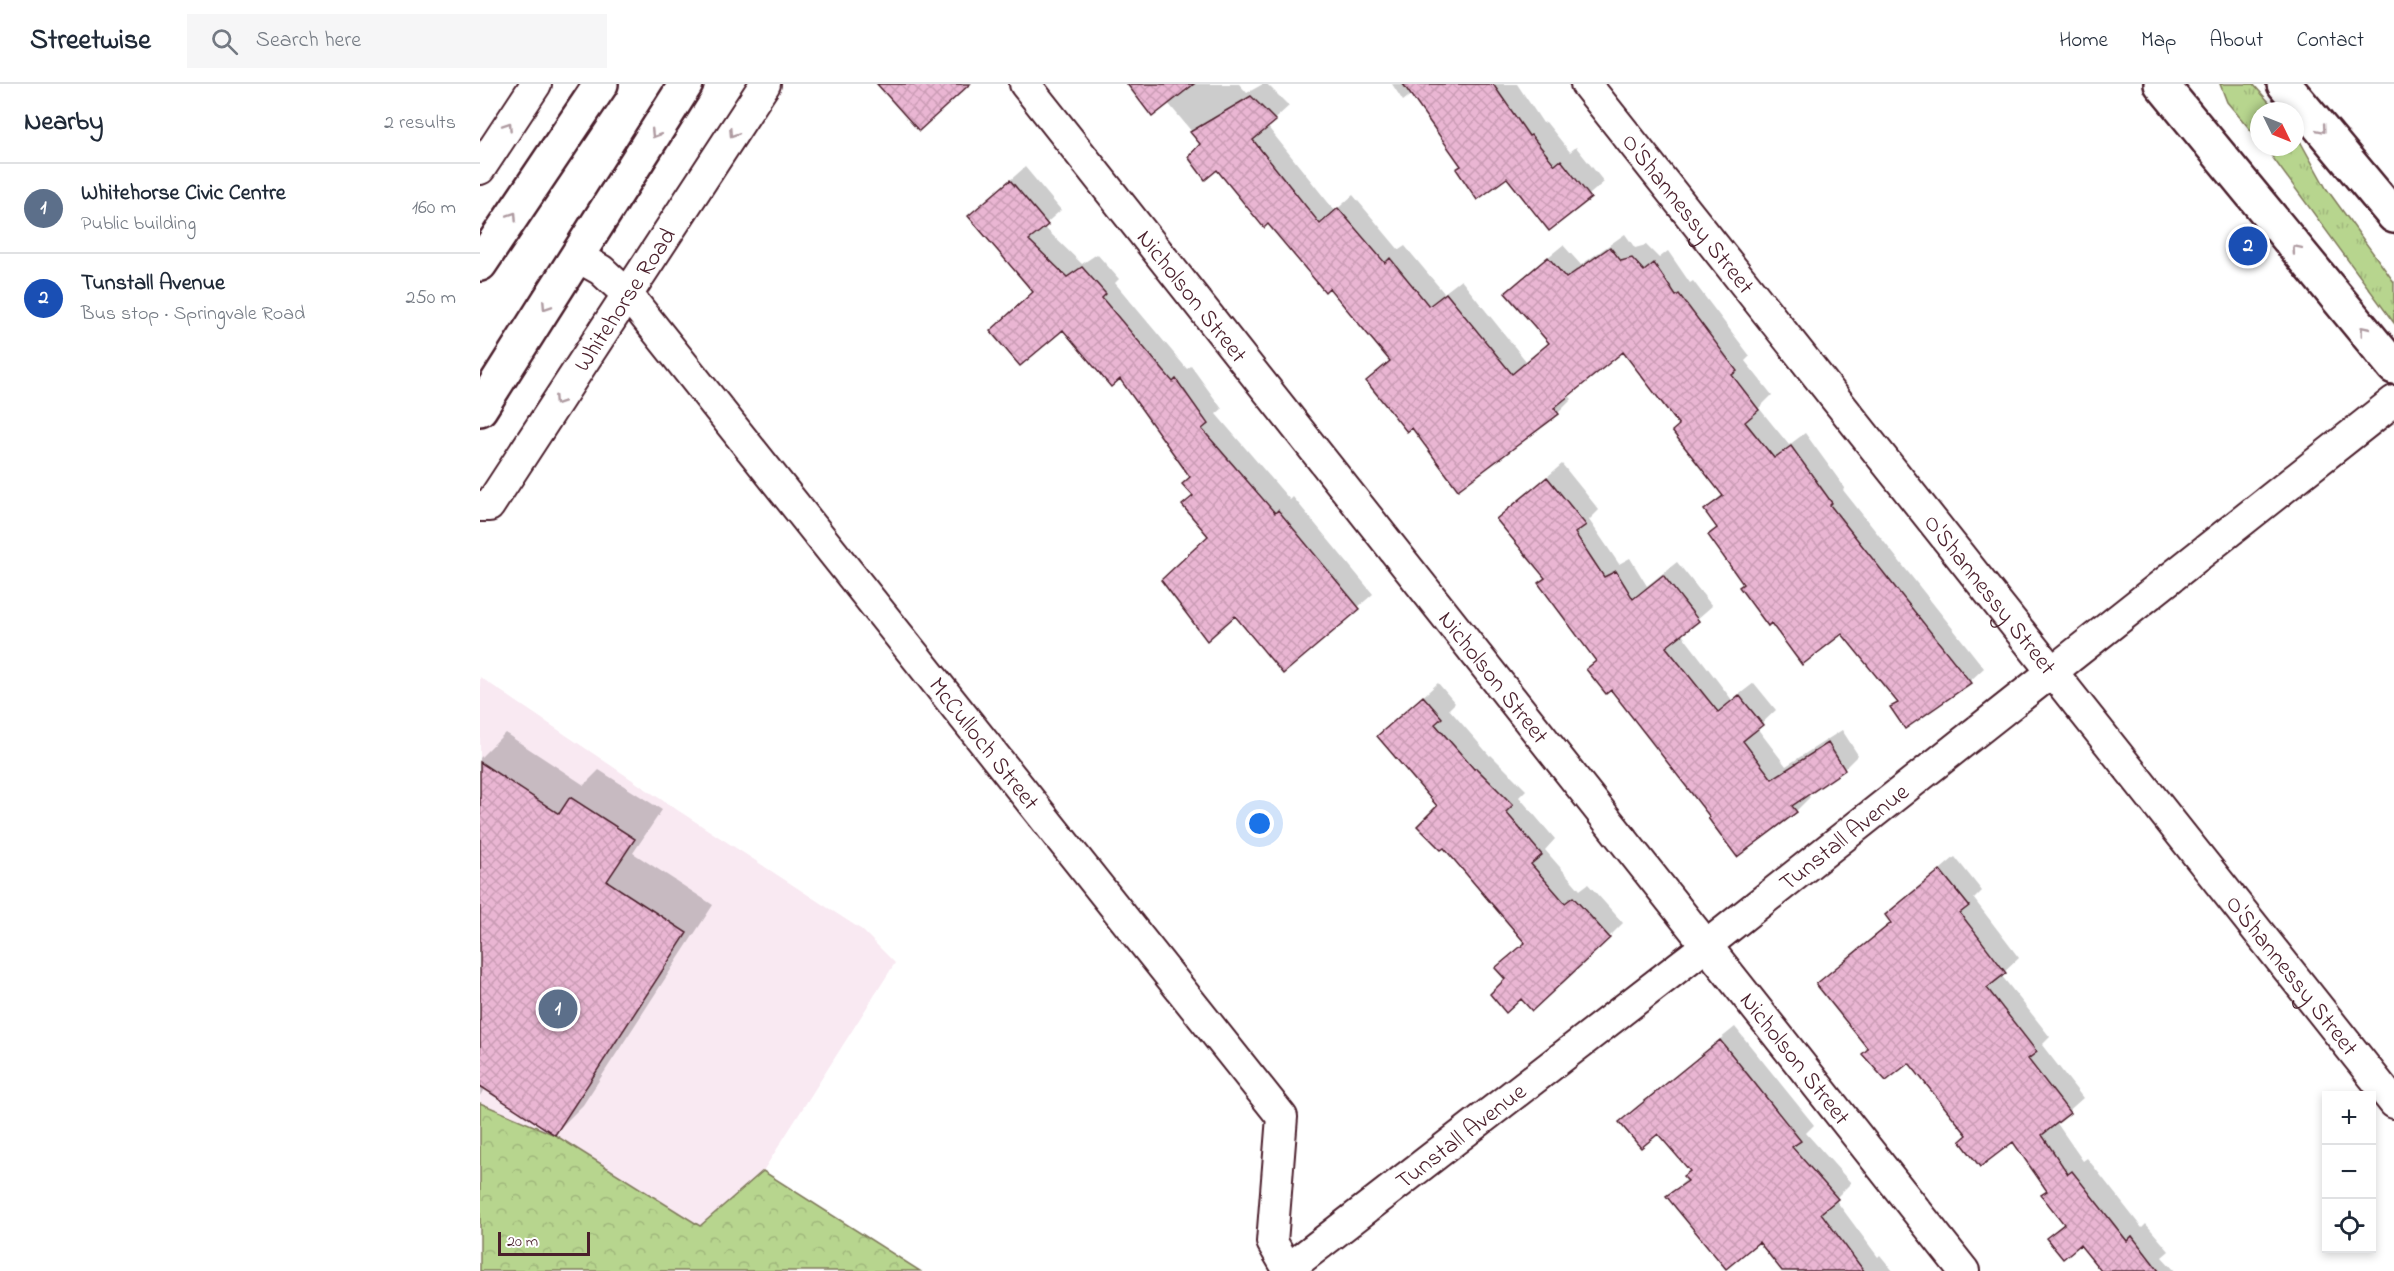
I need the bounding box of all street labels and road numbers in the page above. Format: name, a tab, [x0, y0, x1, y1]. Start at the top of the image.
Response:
street label: O'Shannessy Street	[1612, 127, 1761, 303]
street label: Whitehorse Road	[566, 221, 687, 380]
street label: Nicholson Street	[1127, 223, 1254, 371]
street label: O'Shannessy Street	[1914, 508, 2063, 684]
street label: Nicholson Street	[1428, 604, 1556, 753]
street label: McCulloch Street	[919, 671, 1047, 819]
street label: Tunstall Avenue	[1773, 776, 1918, 901]
street label: O'Shannessy Street	[2216, 888, 2365, 1064]
street label: Nicholson Street	[1730, 985, 1857, 1134]
street label: Tunstall Avenue	[1389, 1076, 1535, 1199]

